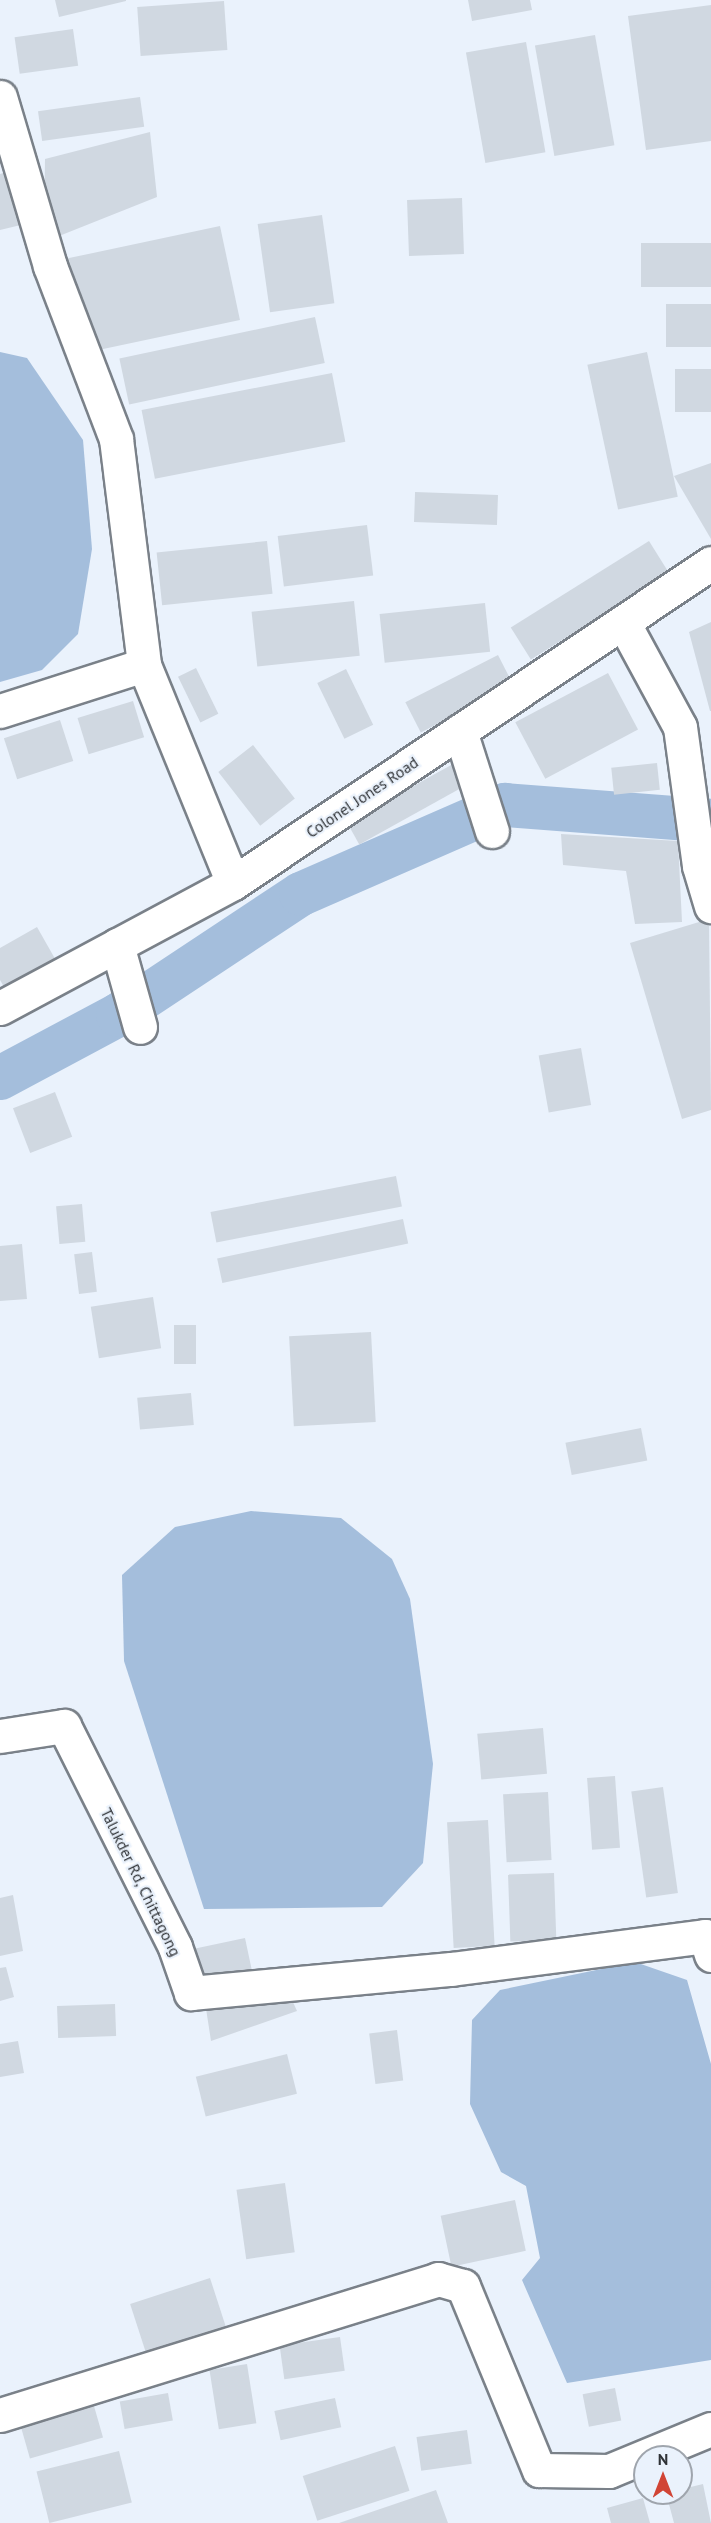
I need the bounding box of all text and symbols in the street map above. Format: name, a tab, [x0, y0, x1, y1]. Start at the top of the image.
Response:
street label: Colonel Jones Road	[302, 752, 422, 842]
street label: Talukder Rd, Chittagong	[96, 1804, 186, 1960]
north arrow	[633, 2445, 693, 2505]
text: N	[658, 2449, 668, 2469]

